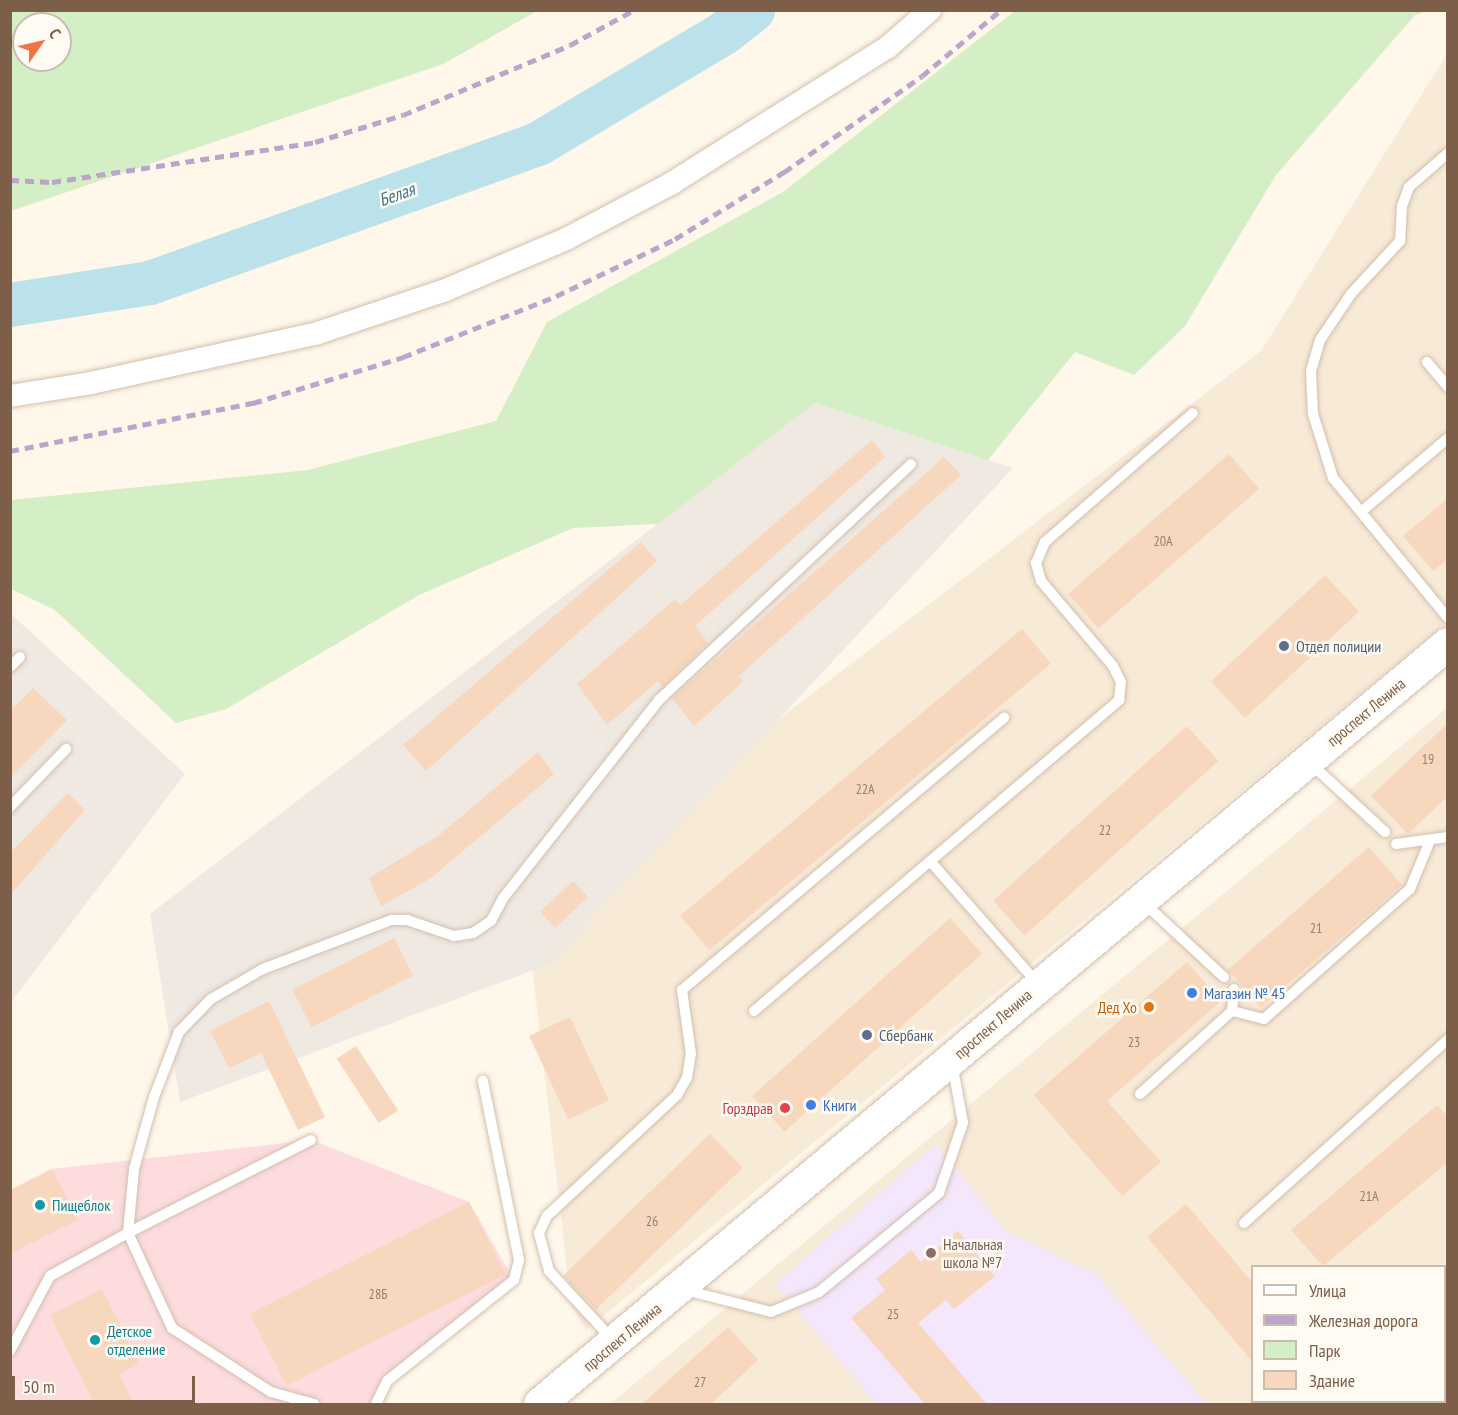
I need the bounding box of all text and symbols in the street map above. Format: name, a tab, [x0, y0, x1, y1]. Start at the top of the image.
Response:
north arrow	[12, 12, 72, 72]
text: С	[45, 24, 66, 42]
water label: Белая	[376, 179, 418, 211]
house number: 20А	[1153, 533, 1173, 549]
place label: Отдел полиции	[1296, 636, 1381, 656]
marker: Отдел полиции	[1277, 639, 1291, 653]
street label: проспект Ленина	[1323, 674, 1409, 750]
house number: 19	[1422, 751, 1434, 767]
house number: 22А	[855, 781, 875, 797]
house number: 22	[1099, 822, 1111, 838]
house number: 21	[1310, 920, 1322, 936]
place label: Магазин № 45	[1204, 983, 1286, 1003]
street label: проспект Ленина	[950, 985, 1036, 1063]
marker: Магазин № 45	[1185, 986, 1199, 1000]
place label: Дед Хо	[1097, 997, 1137, 1017]
marker: Дед Хо	[1142, 1000, 1156, 1014]
place label: Сбербанк	[879, 1025, 933, 1045]
marker: Сбербанк	[860, 1028, 874, 1042]
house number: 23	[1128, 1034, 1140, 1050]
place label: Книги	[823, 1095, 857, 1115]
place label: Горздрав	[722, 1098, 773, 1118]
marker: Книги	[804, 1098, 818, 1112]
marker: Горздрав	[778, 1101, 792, 1115]
house number: 21А	[1359, 1188, 1379, 1204]
place label: Пищеблок	[52, 1195, 110, 1215]
marker: Пищеблок	[33, 1198, 47, 1212]
house number: 26	[646, 1213, 658, 1229]
place label: Начальная школа №7	[943, 1234, 1003, 1272]
marker: Начальная школа №7	[924, 1246, 938, 1260]
legend	[1251, 1265, 1446, 1403]
text: Улица	[1309, 1279, 1346, 1302]
house number: 28Б	[369, 1286, 387, 1302]
street label: проспект Ленина	[579, 1299, 665, 1375]
house number: 25	[887, 1306, 899, 1322]
text: Железная дорога	[1309, 1309, 1418, 1332]
place label: Детское отделение	[107, 1321, 166, 1359]
marker: Детское отделение	[88, 1333, 102, 1347]
text: Парк	[1309, 1339, 1340, 1362]
scale bar	[15, 1364, 198, 1402]
text: Здание	[1309, 1369, 1355, 1392]
house number: 27	[694, 1374, 706, 1390]
text: 50 m	[23, 1375, 55, 1398]

